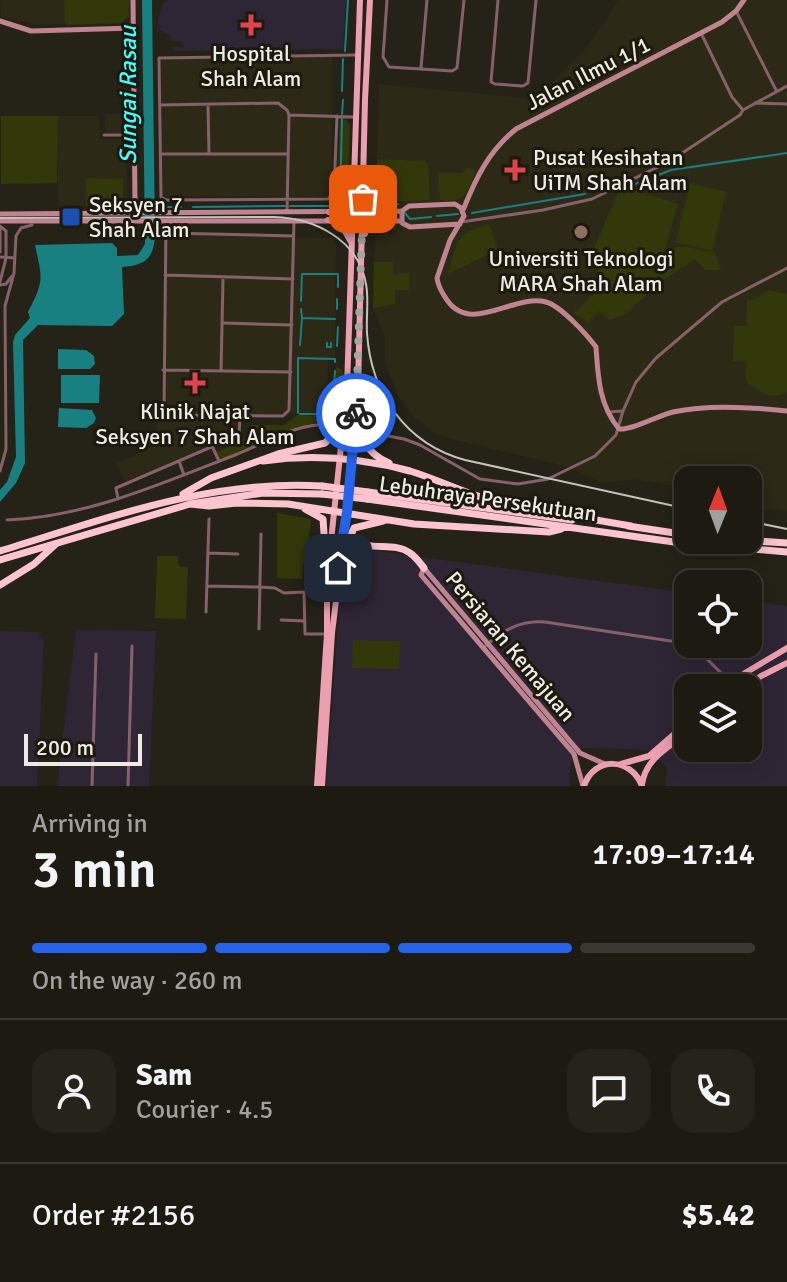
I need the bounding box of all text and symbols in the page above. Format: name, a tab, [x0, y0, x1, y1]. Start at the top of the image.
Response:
marker: Hospital Shah Alam	[240, 14, 262, 36]
water label: Sungai Rasau	[113, 24, 143, 164]
street label: Jalan Ilmu 1/1	[522, 31, 655, 116]
place label: Hospital Shah Alam	[201, 40, 301, 92]
place label: Pusat Kesihatan UiTM Shah Alam	[533, 144, 687, 196]
marker: Pusat Kesihatan UiTM Shah Alam	[504, 159, 526, 181]
pin	[329, 165, 397, 233]
icon: bag	[341, 177, 385, 221]
place label: Seksyen 7 Shah Alam	[89, 191, 190, 243]
marker: Seksyen 7 Shah Alam	[60, 206, 82, 228]
marker: Universiti Teknologi MARA Shah Alam	[572, 223, 590, 241]
place label: Universiti Teknologi MARA Shah Alam	[488, 245, 674, 297]
marker: Klinik Najat Seksyen 7 Shah Alam	[184, 372, 206, 394]
courier	[316, 373, 396, 453]
icon: bike	[334, 391, 378, 435]
place label: Klinik Najat Seksyen 7 Shah Alam	[95, 398, 295, 450]
north arrow	[674, 466, 762, 554]
map controls	[674, 466, 762, 762]
street label: Lebuhraya Persekutuan	[377, 470, 599, 527]
pin	[304, 534, 372, 602]
icon: home	[316, 546, 360, 590]
street label: Persiaran Kemajuan	[440, 566, 581, 727]
button: locate	[674, 570, 762, 658]
button: layers	[674, 674, 762, 762]
scale bar	[24, 730, 142, 766]
text: 200 m	[36, 734, 94, 761]
text: Arriving in	[32, 808, 148, 840]
text: 17:09–17:14	[592, 836, 755, 873]
text: 3 min	[32, 838, 157, 902]
text: On the way · 260 m	[32, 965, 242, 997]
button: person	[32, 1049, 116, 1133]
button: chat	[567, 1049, 651, 1133]
button: phone	[671, 1049, 755, 1133]
text: Sam	[136, 1057, 192, 1094]
text: Courier · 4.5	[136, 1094, 273, 1126]
text: Order #2156	[32, 1197, 195, 1234]
text: $5.42	[682, 1197, 755, 1234]

